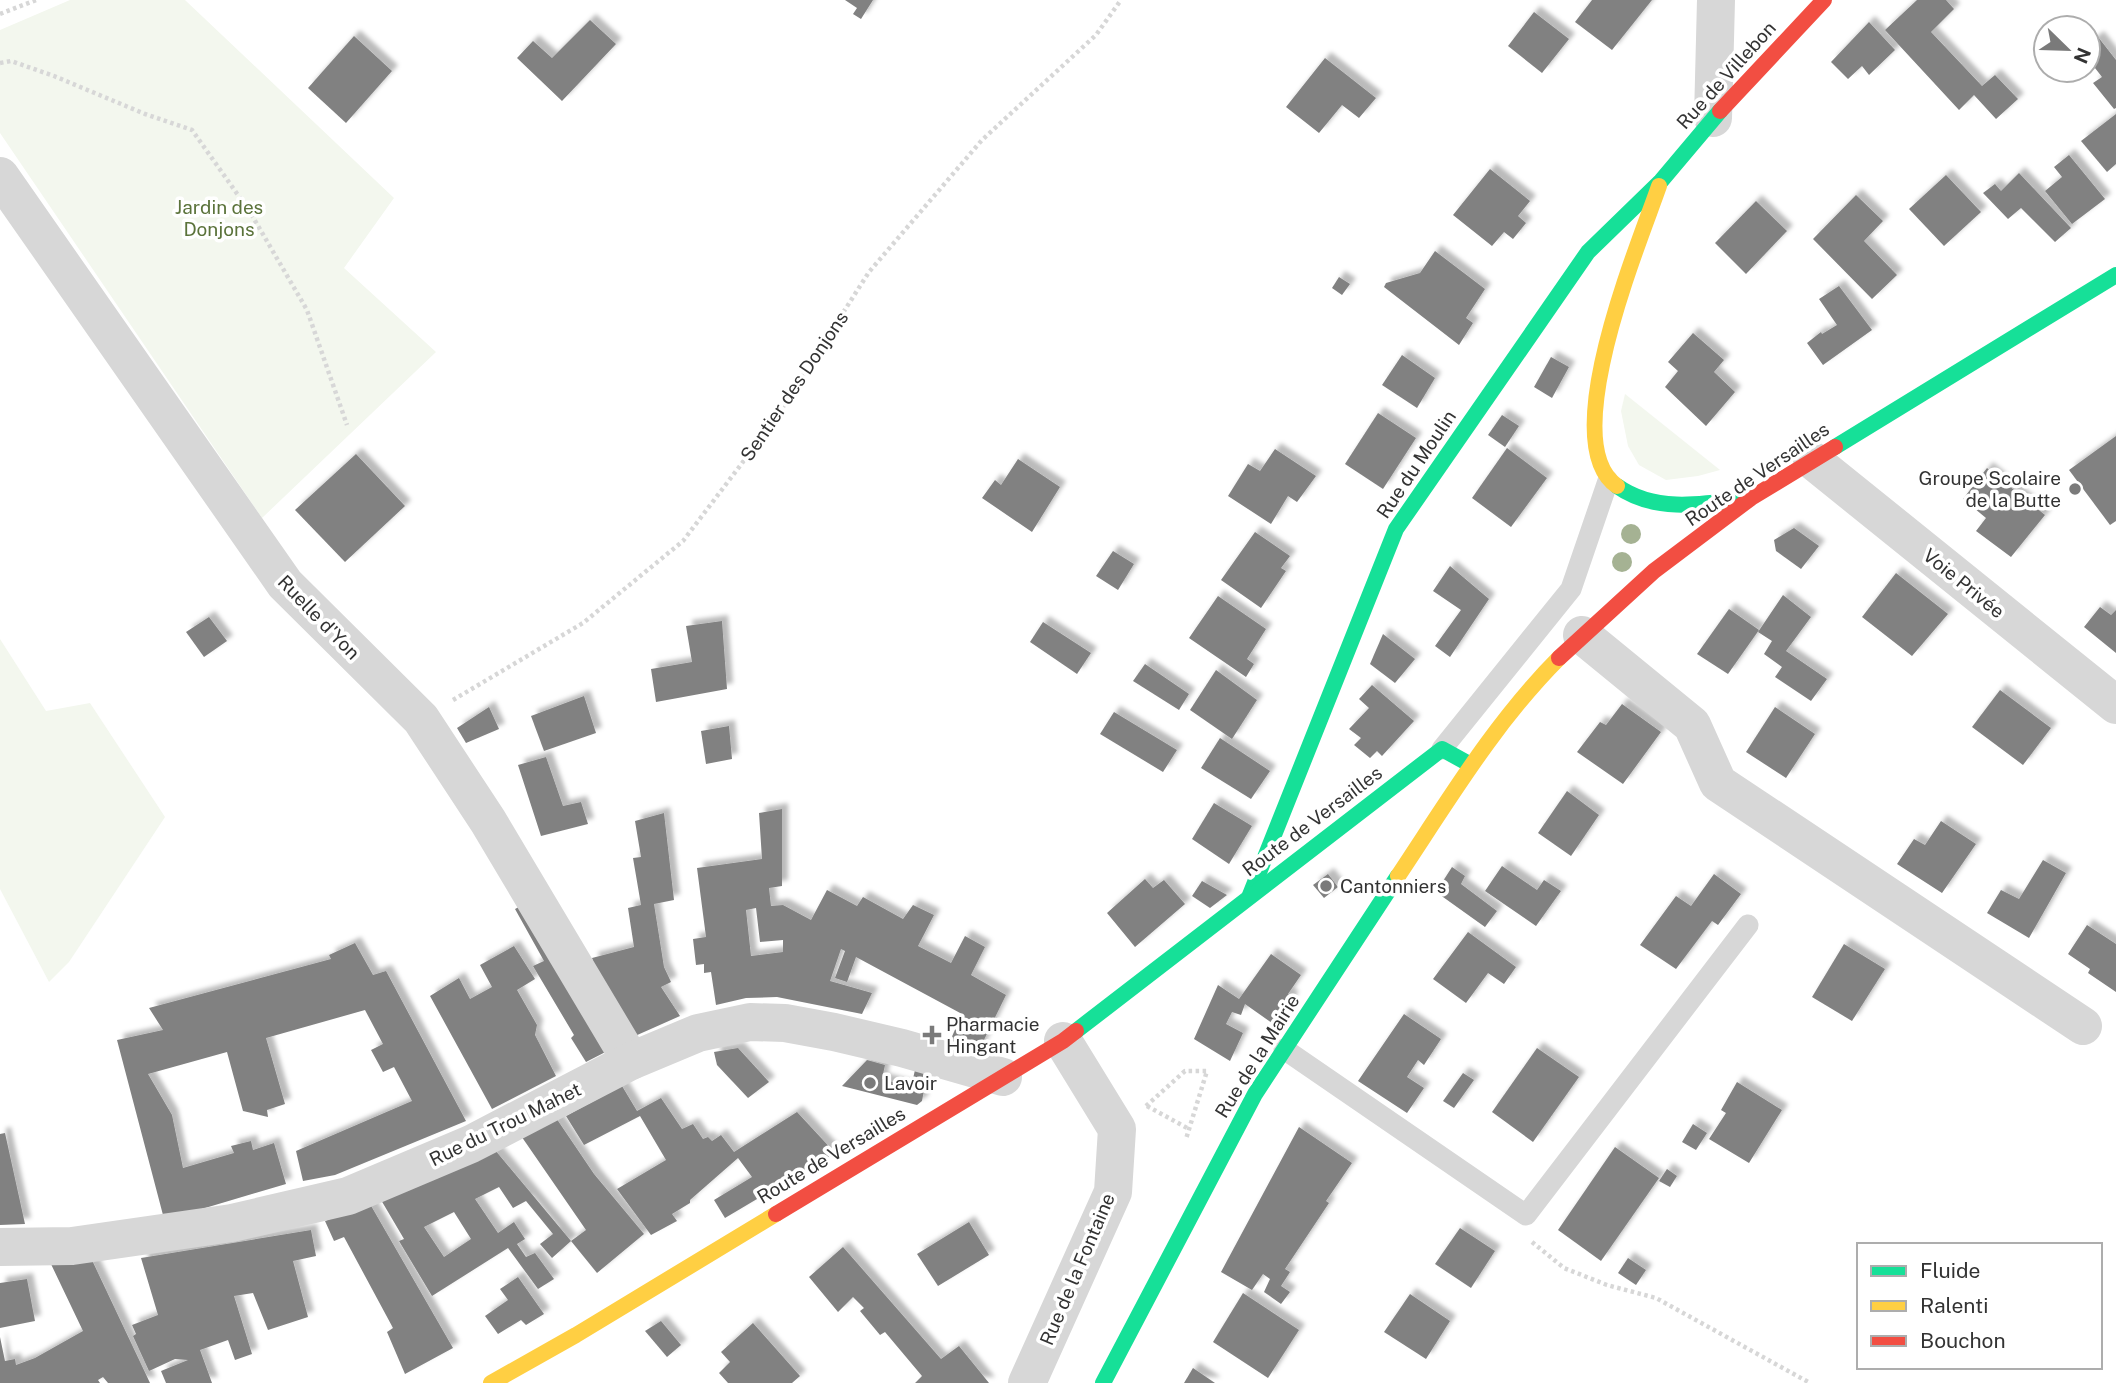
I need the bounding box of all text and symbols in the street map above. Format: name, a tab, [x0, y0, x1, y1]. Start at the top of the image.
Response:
north arrow	[2032, 14, 2102, 84]
street label: Rue de Villebon	[1672, 17, 1780, 133]
text: N	[2070, 45, 2096, 67]
park label: Jardin des Donjons	[175, 196, 263, 240]
street label: Sentier des Donjons	[736, 307, 852, 465]
street label: Rue du Moulin	[1372, 406, 1460, 522]
street label: Route de Versailles	[1681, 418, 1833, 530]
place label: Groupe Scolaire de la Butte	[1919, 467, 2061, 511]
marker: Groupe Scolaire de la Butte	[2067, 481, 2083, 497]
street label: Voie Privée	[1919, 544, 2009, 622]
street label: Ruelle d'Yon	[274, 570, 364, 664]
street label: Route de Versailles	[1238, 761, 1386, 881]
place label: Cantonniers	[1340, 875, 1446, 897]
marker: Cantonniers	[1318, 878, 1334, 894]
street label: Rue de la Mairie	[1210, 990, 1304, 1122]
place label: Pharmacie Hingant	[946, 1013, 1040, 1057]
marker: Pharmacie Hingant	[924, 1027, 940, 1043]
place label: Lavoir	[884, 1072, 937, 1094]
marker: Lavoir	[862, 1075, 878, 1091]
street label: Rue du Trou Mahet	[426, 1078, 584, 1170]
street label: Route de Versailles	[753, 1102, 909, 1208]
street label: Rue de la Fontaine	[1035, 1190, 1119, 1348]
legend	[1857, 1243, 2102, 1369]
text: Fluide	[1920, 1258, 1980, 1283]
text: Ralenti	[1920, 1293, 1988, 1318]
text: Bouchon	[1920, 1328, 2006, 1353]

